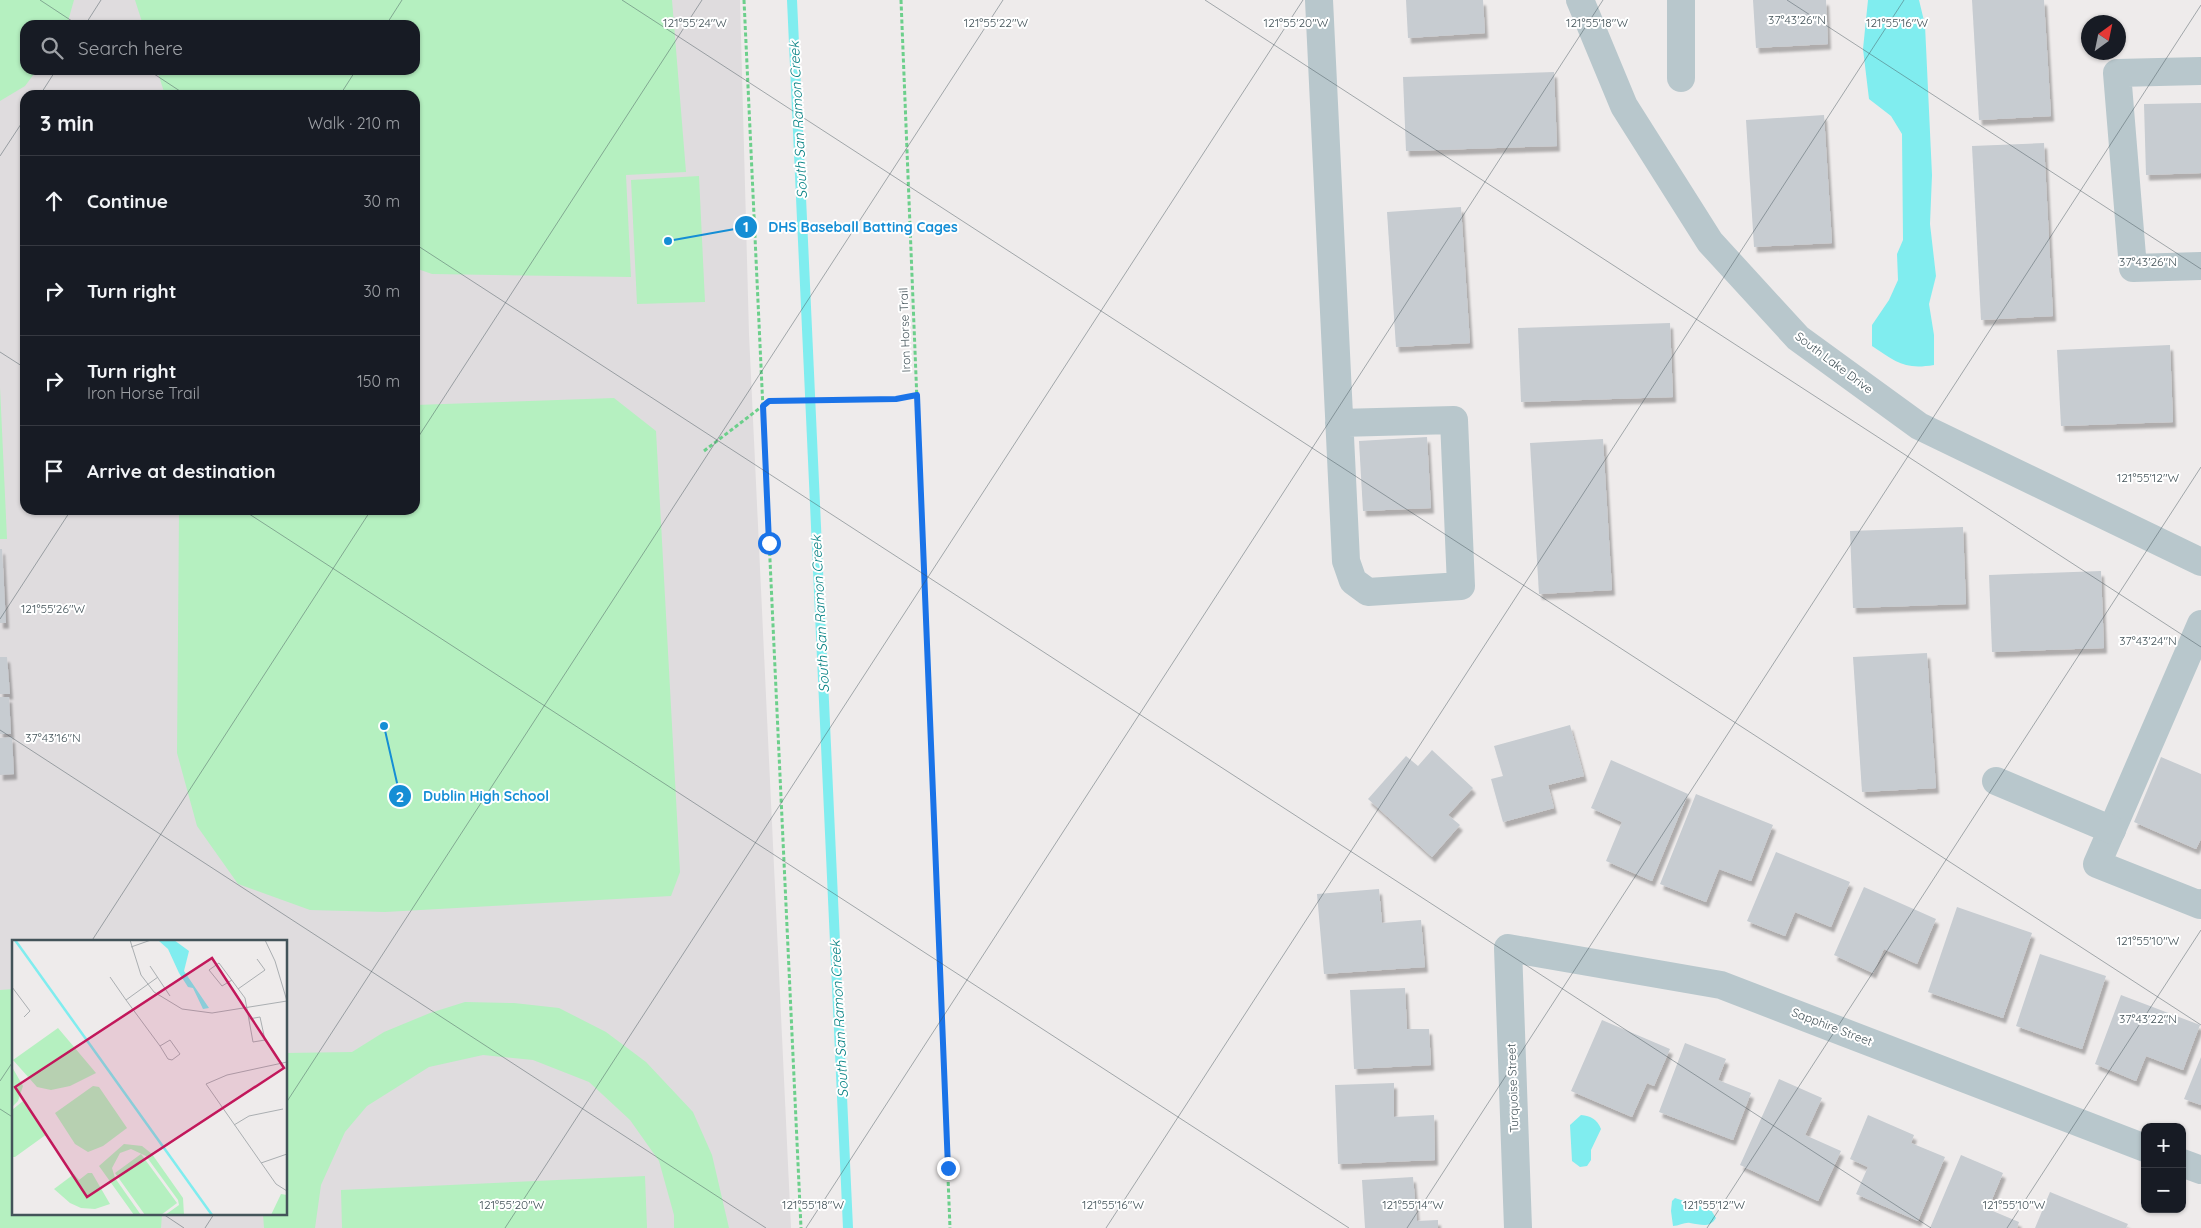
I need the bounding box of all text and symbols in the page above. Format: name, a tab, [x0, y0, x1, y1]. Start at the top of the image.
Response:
text: 37°43'26"N	[1768, 12, 1826, 27]
text: 121°55'24"W	[663, 15, 727, 30]
text: 121°55'22"W	[964, 15, 1029, 30]
text: 121°55'20"W	[1264, 15, 1329, 30]
text: 121°55'18"W	[1566, 15, 1628, 30]
text: 121°55'16"W	[1866, 15, 1928, 30]
north arrow	[2081, 15, 2126, 60]
search box	[20, 20, 420, 75]
icon: search	[38, 34, 66, 62]
text: Search here	[78, 36, 183, 60]
water label: South San Ramon Creek	[785, 39, 811, 199]
text: 3 min	[40, 110, 94, 136]
text: Walk · 210 m	[308, 113, 400, 133]
icon: ahead	[40, 187, 68, 215]
text: Continue	[87, 189, 168, 213]
text: 30 m	[363, 191, 400, 211]
callout: DHS Baseball Batting Cages	[733, 213, 968, 242]
text: 1	[743, 217, 749, 236]
text: DHS Baseball Batting Cages	[768, 218, 958, 236]
text: 37°43'26"N	[2119, 254, 2177, 269]
icon: right	[40, 277, 68, 305]
text: Turn right	[87, 279, 176, 303]
text: 30 m	[363, 281, 400, 301]
street label: Iron Horse Trail	[896, 287, 913, 373]
street label: South Lake Drive	[1792, 328, 1876, 397]
text: Turn right	[87, 359, 176, 383]
icon: right	[40, 367, 68, 395]
text: 150 m	[357, 371, 400, 391]
text: Iron Horse Trail	[87, 383, 200, 403]
icon: arrive	[40, 457, 68, 485]
text: Arrive at destination	[87, 459, 276, 483]
text: 121°55'12"W	[2117, 470, 2179, 485]
route start	[758, 532, 781, 555]
water label: South San Ramon Creek	[807, 533, 833, 693]
text: 121°55'26"W	[21, 601, 86, 616]
text: 37°43'24"N	[2119, 633, 2177, 648]
text: 37°43'16"N	[25, 730, 81, 745]
callout: Dublin High School	[388, 782, 559, 811]
text: 2	[396, 787, 404, 806]
text: Dublin High School	[423, 787, 549, 805]
text: 121°55'10"W	[2117, 933, 2180, 948]
water label: South San Ramon Creek	[826, 938, 852, 1098]
inset map	[12, 940, 288, 1216]
street label: Sapphire Street	[1790, 1004, 1875, 1049]
text: 37°43'22"N	[2119, 1011, 2177, 1026]
street label: Turquoise Street	[1503, 1043, 1522, 1133]
map controls	[2141, 1123, 2186, 1213]
button: +	[2141, 1123, 2186, 1168]
route end	[937, 1157, 960, 1180]
button: −	[2141, 1168, 2186, 1213]
text: 121°55'20"W	[480, 1197, 545, 1212]
text: 121°55'18"W	[782, 1197, 844, 1212]
text: 121°55'16"W	[1082, 1197, 1144, 1212]
text: 121°55'14"W	[1382, 1197, 1444, 1212]
text: 121°55'12"W	[1683, 1197, 1745, 1212]
text: 121°55'10"W	[1983, 1197, 2046, 1212]

